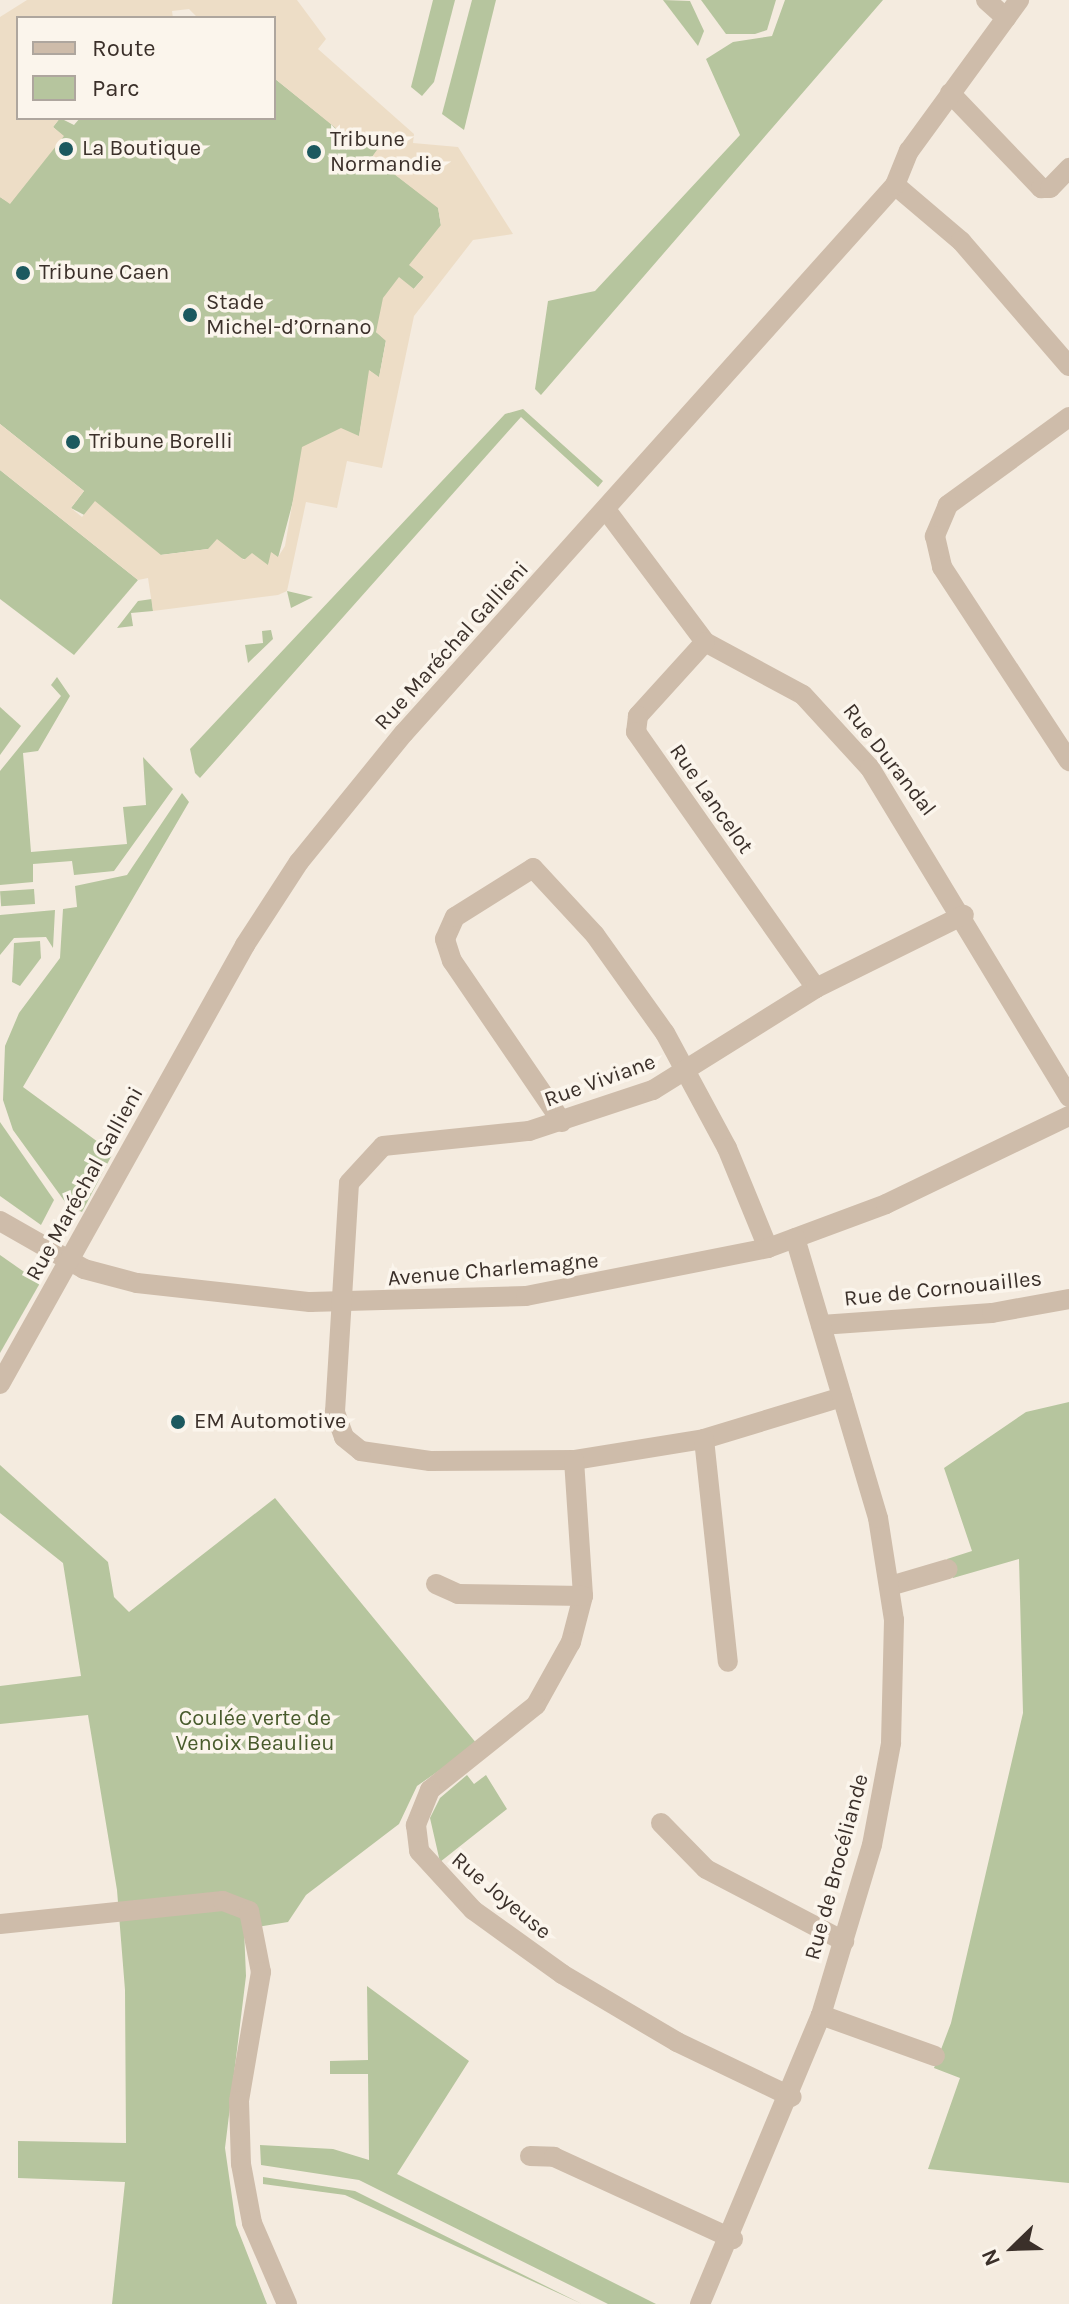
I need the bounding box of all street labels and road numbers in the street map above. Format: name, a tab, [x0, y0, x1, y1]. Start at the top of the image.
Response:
street label: Rue Maréchal Gallieni	[369, 556, 535, 736]
street label: Rue Durandal	[837, 698, 941, 822]
street label: Rue Lancelot	[663, 739, 759, 859]
street label: Rue Viviane	[541, 1049, 659, 1113]
street label: Rue Maréchal Gallieni	[21, 1082, 149, 1286]
street label: Avenue Charlemagne	[386, 1248, 600, 1292]
street label: Rue de Cornouailles	[843, 1265, 1043, 1313]
street label: Rue de Brocéliande	[799, 1771, 875, 1963]
street label: Rue Joyeuse	[446, 1847, 556, 1945]

